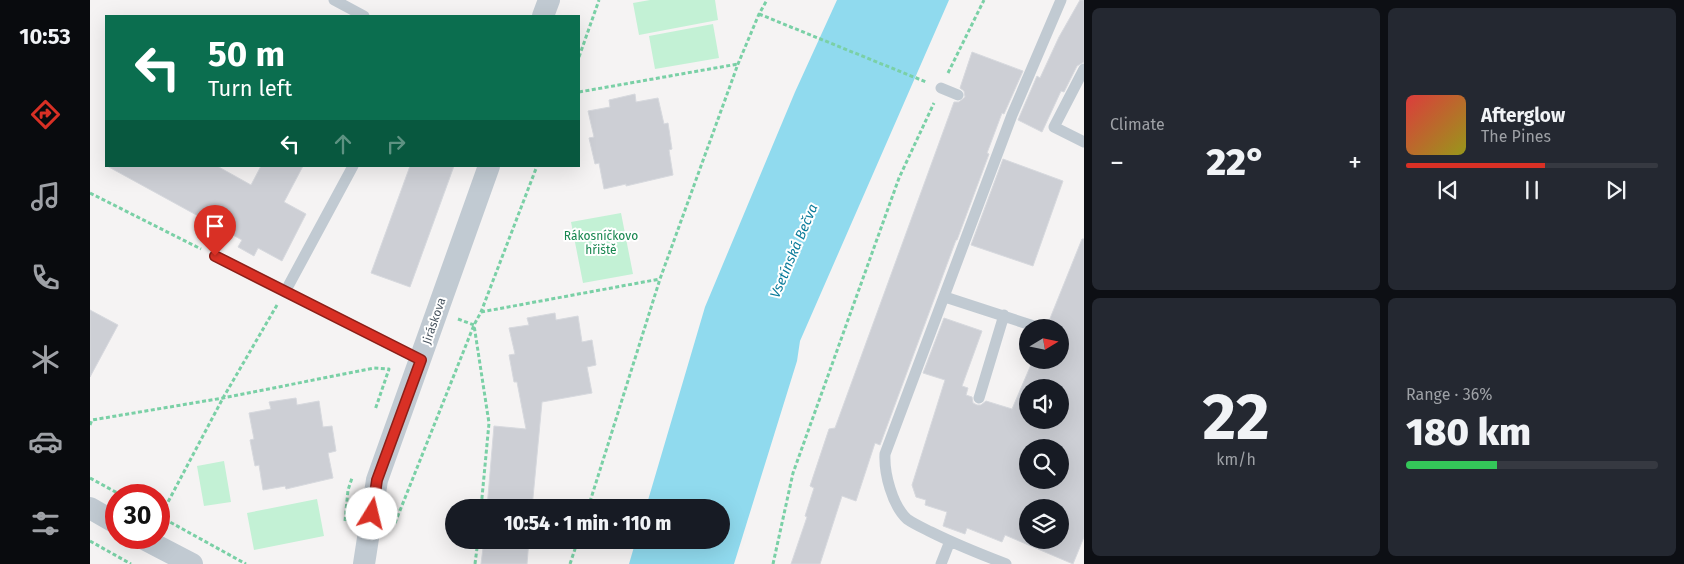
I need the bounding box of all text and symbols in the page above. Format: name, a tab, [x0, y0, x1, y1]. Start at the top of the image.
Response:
text: 10:53	[19, 23, 71, 50]
text: 50 m	[208, 33, 285, 75]
icon: left	[125, 35, 190, 100]
text: Turn left	[208, 75, 292, 102]
icon: directions	[28, 97, 63, 132]
text: Afterglow	[1481, 104, 1565, 127]
text: Climate	[1110, 115, 1165, 134]
text: The Pines	[1481, 127, 1551, 146]
icon: left	[276, 130, 304, 158]
icon: ahead	[329, 130, 357, 158]
icon: right	[382, 130, 410, 158]
text: 22°	[1206, 139, 1266, 185]
text: −	[1110, 146, 1124, 179]
text: +	[1348, 146, 1362, 179]
icon: previous	[1434, 176, 1462, 204]
icon: pause	[1518, 176, 1546, 204]
icon: next	[1602, 176, 1630, 204]
icon: music	[28, 179, 63, 214]
water label: Vsetínská Bečva	[767, 201, 822, 301]
pin	[194, 205, 236, 256]
icon: arrive	[201, 212, 229, 240]
park label: Rákosníčkovo hřiště	[564, 229, 638, 257]
icon: phone	[28, 260, 63, 295]
street label: Jiráskova	[419, 296, 449, 346]
north arrow	[1019, 319, 1069, 369]
map controls	[1019, 319, 1069, 549]
icon: climate	[28, 342, 63, 377]
text: 22	[1202, 378, 1270, 456]
button: sound	[1019, 379, 1069, 429]
text: Range · 36%	[1406, 385, 1492, 404]
text: 180 km	[1406, 409, 1531, 455]
icon: car	[28, 424, 63, 459]
button: search	[1019, 439, 1069, 489]
text: km/h	[1216, 450, 1256, 469]
speed limit sign: 30	[105, 484, 170, 549]
position arrow	[345, 487, 397, 539]
button: layers	[1019, 499, 1069, 549]
icon: filters	[28, 506, 63, 541]
text: 10:54 · 1 min · 110 m	[504, 512, 671, 535]

